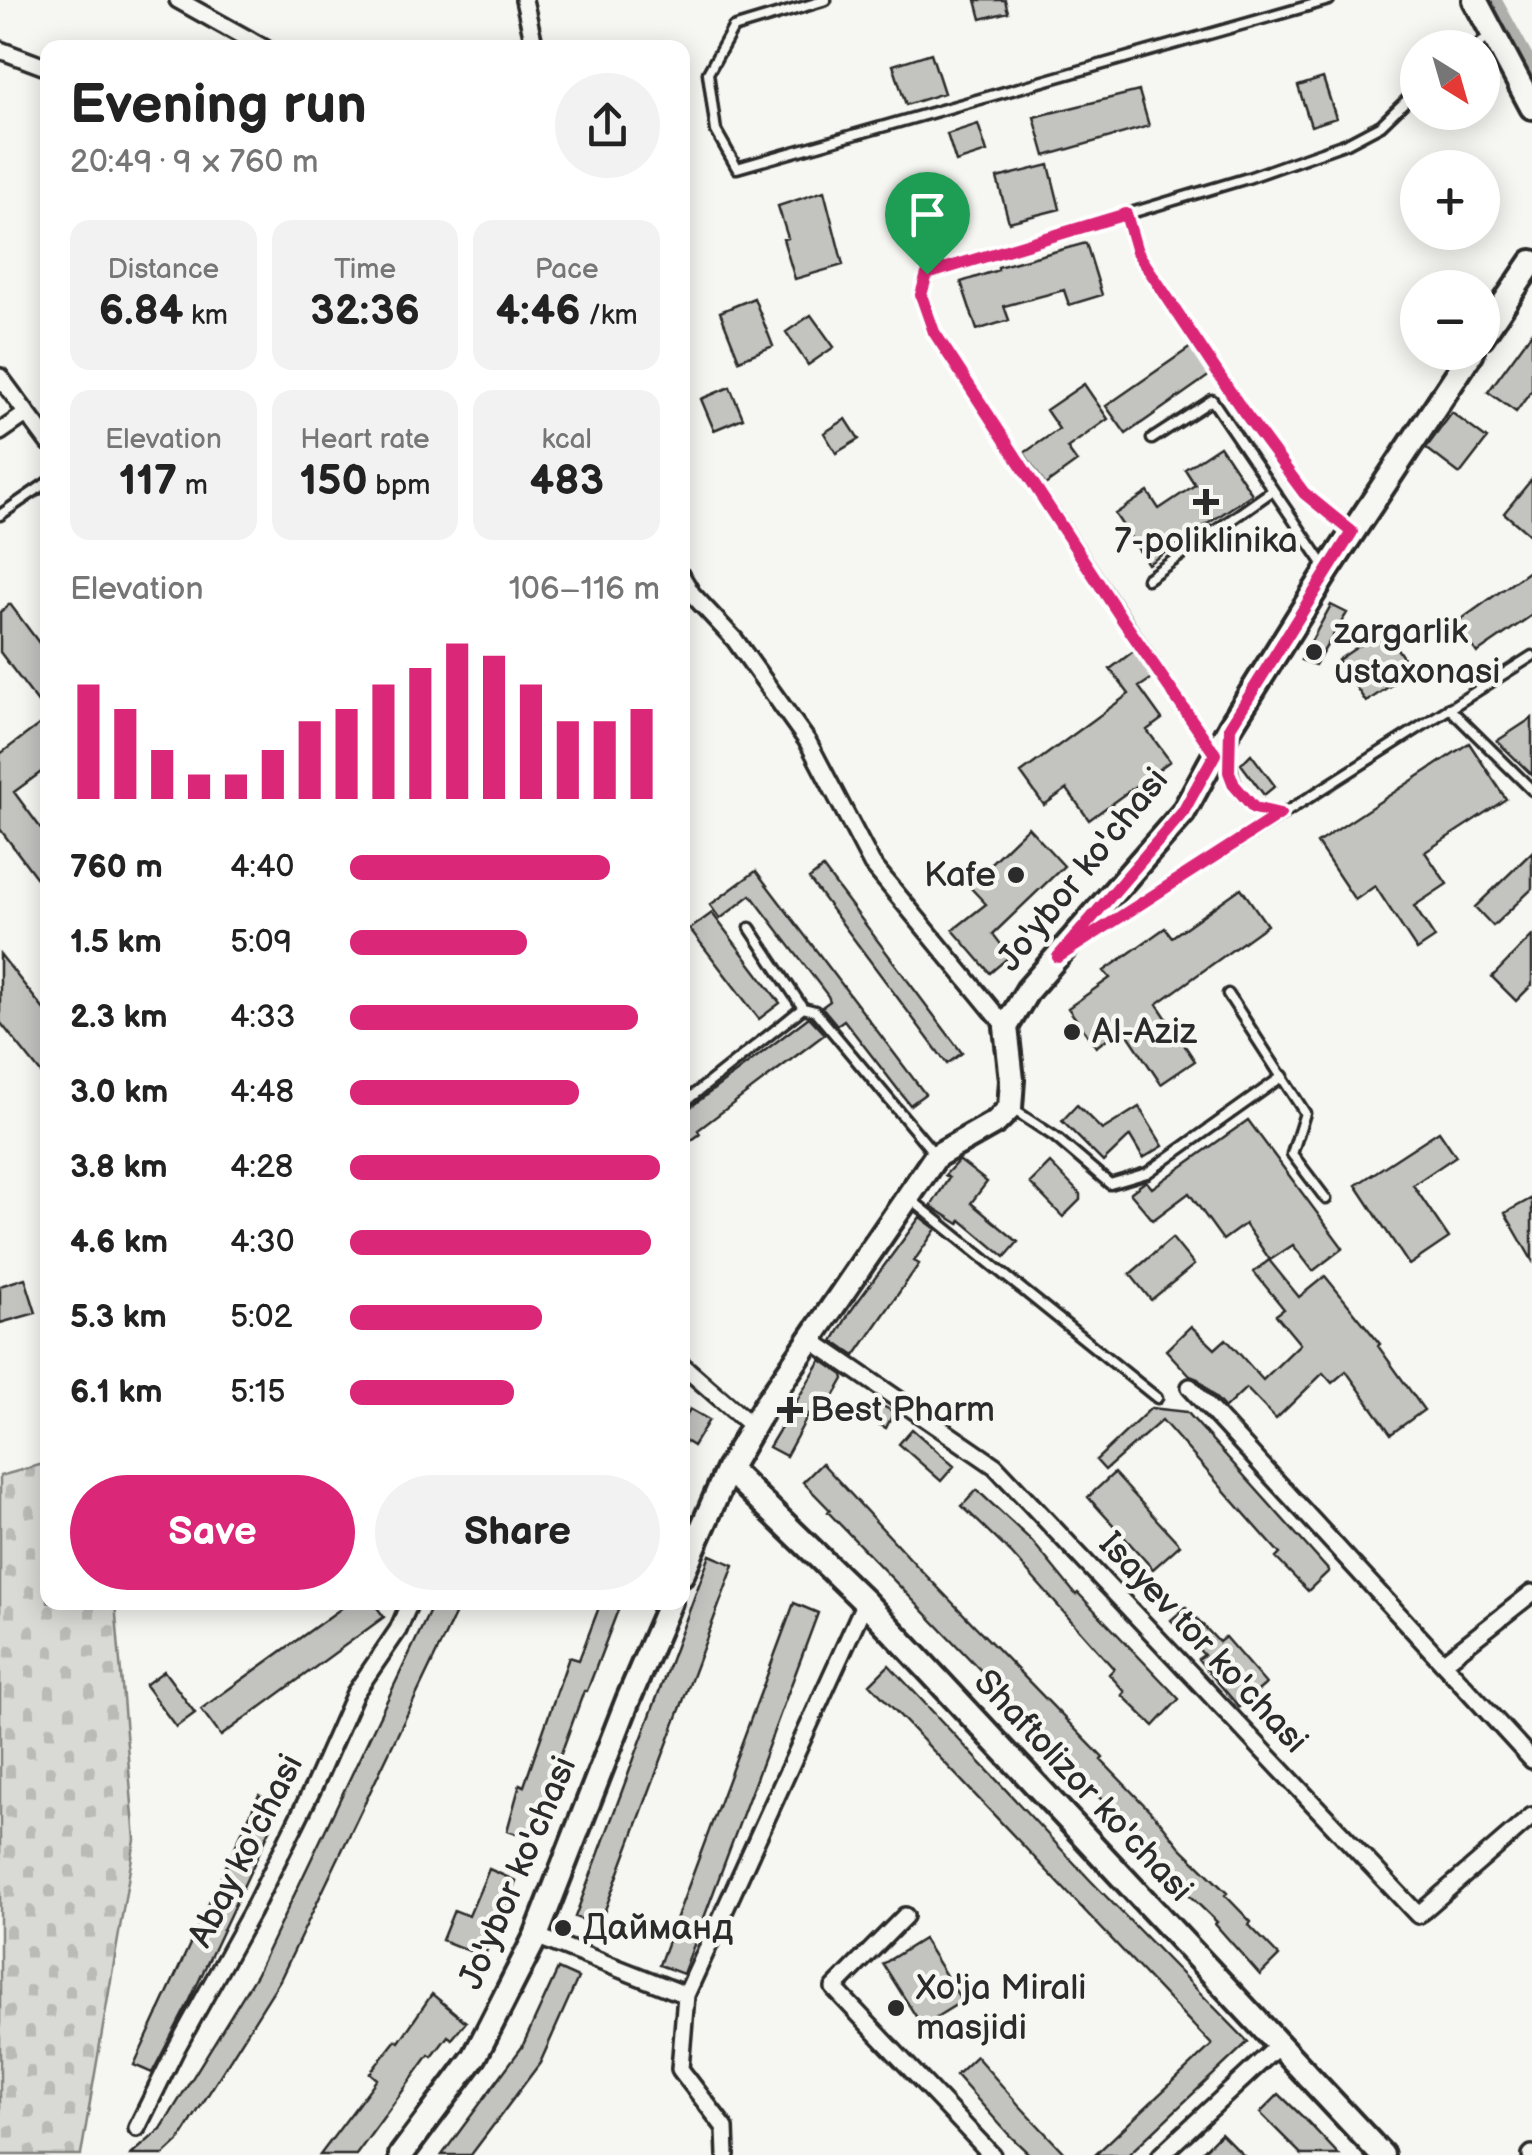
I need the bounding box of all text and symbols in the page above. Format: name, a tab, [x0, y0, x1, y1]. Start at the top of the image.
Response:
north arrow	[1400, 30, 1500, 130]
map controls	[1400, 30, 1500, 370]
text: Evening run	[70, 72, 367, 139]
button: share	[555, 73, 660, 178]
text: 20:49 · 9 × 760 m	[70, 143, 318, 182]
button: +	[1400, 150, 1500, 250]
pin	[885, 172, 970, 275]
icon: arrive	[900, 187, 955, 242]
text: Distance	[107, 253, 219, 286]
text: Time	[334, 253, 396, 286]
text: Pace	[535, 253, 599, 286]
button: −	[1400, 270, 1500, 370]
text: 6.84	[99, 286, 183, 337]
text: 32:36	[310, 286, 420, 337]
text: 4:46	[496, 286, 581, 337]
text: km	[183, 299, 228, 332]
text: /km	[581, 299, 638, 332]
text: Elevation	[105, 423, 222, 456]
text: Heart rate	[300, 423, 430, 456]
text: kcal	[542, 423, 592, 456]
text: 117	[119, 456, 177, 507]
text: 150	[300, 456, 368, 507]
text: 483	[529, 456, 604, 507]
text: m	[177, 469, 208, 502]
text: bpm	[368, 469, 430, 502]
marker: 7-poliklinika	[1193, 489, 1219, 515]
place label: 7-poliklinika	[1114, 520, 1298, 563]
text: Elevation	[70, 570, 203, 609]
text: 106–116 m	[509, 570, 660, 609]
place label: zargarlik ustaxonasi	[1334, 611, 1501, 694]
marker: zargarlik ustaxonasi	[1303, 641, 1325, 663]
street label: Jo'ybor ko'chasi	[988, 760, 1178, 980]
text: 760 m	[70, 848, 163, 887]
text: 4:40	[230, 848, 294, 887]
place label: Kafe	[924, 854, 996, 897]
marker: Kafe	[1005, 864, 1027, 886]
text: 1.5 km	[70, 923, 162, 962]
text: 5:09	[230, 923, 292, 962]
text: 2.3 km	[70, 998, 168, 1037]
text: 4:33	[230, 998, 295, 1037]
place label: Al-Aziz	[1092, 1011, 1198, 1054]
marker: Al-Aziz	[1061, 1021, 1083, 1043]
text: 3.0 km	[70, 1073, 168, 1112]
text: 4:48	[230, 1073, 294, 1112]
text: 3.8 km	[70, 1148, 168, 1187]
text: 4:28	[230, 1148, 294, 1187]
text: 4.6 km	[70, 1223, 168, 1262]
text: 4:30	[230, 1223, 294, 1262]
text: 5.3 km	[70, 1298, 167, 1337]
text: 5:02	[230, 1298, 293, 1337]
text: 6.1 km	[70, 1373, 163, 1412]
text: 5:15	[230, 1373, 286, 1412]
place label: Best Pharm	[810, 1389, 995, 1432]
marker: Best Pharm	[779, 1399, 801, 1421]
button: Save	[70, 1475, 355, 1590]
button: Share	[375, 1475, 660, 1590]
street label: Isayev tor ko'chasi	[1090, 1524, 1316, 1762]
street label: Shaftolizor ko'chasi	[964, 1661, 1202, 1911]
street label: Abay ko'chasi	[179, 1747, 313, 1955]
street label: Jo'ybor ko'chasi	[450, 1750, 586, 1996]
place label: Дайманд	[583, 1907, 733, 1950]
marker: Дайманд	[552, 1917, 574, 1939]
place label: Xo'ja Mirali masjidi	[915, 1967, 1086, 2050]
marker: Xo'ja Mirali masjidi	[885, 1997, 907, 2019]

